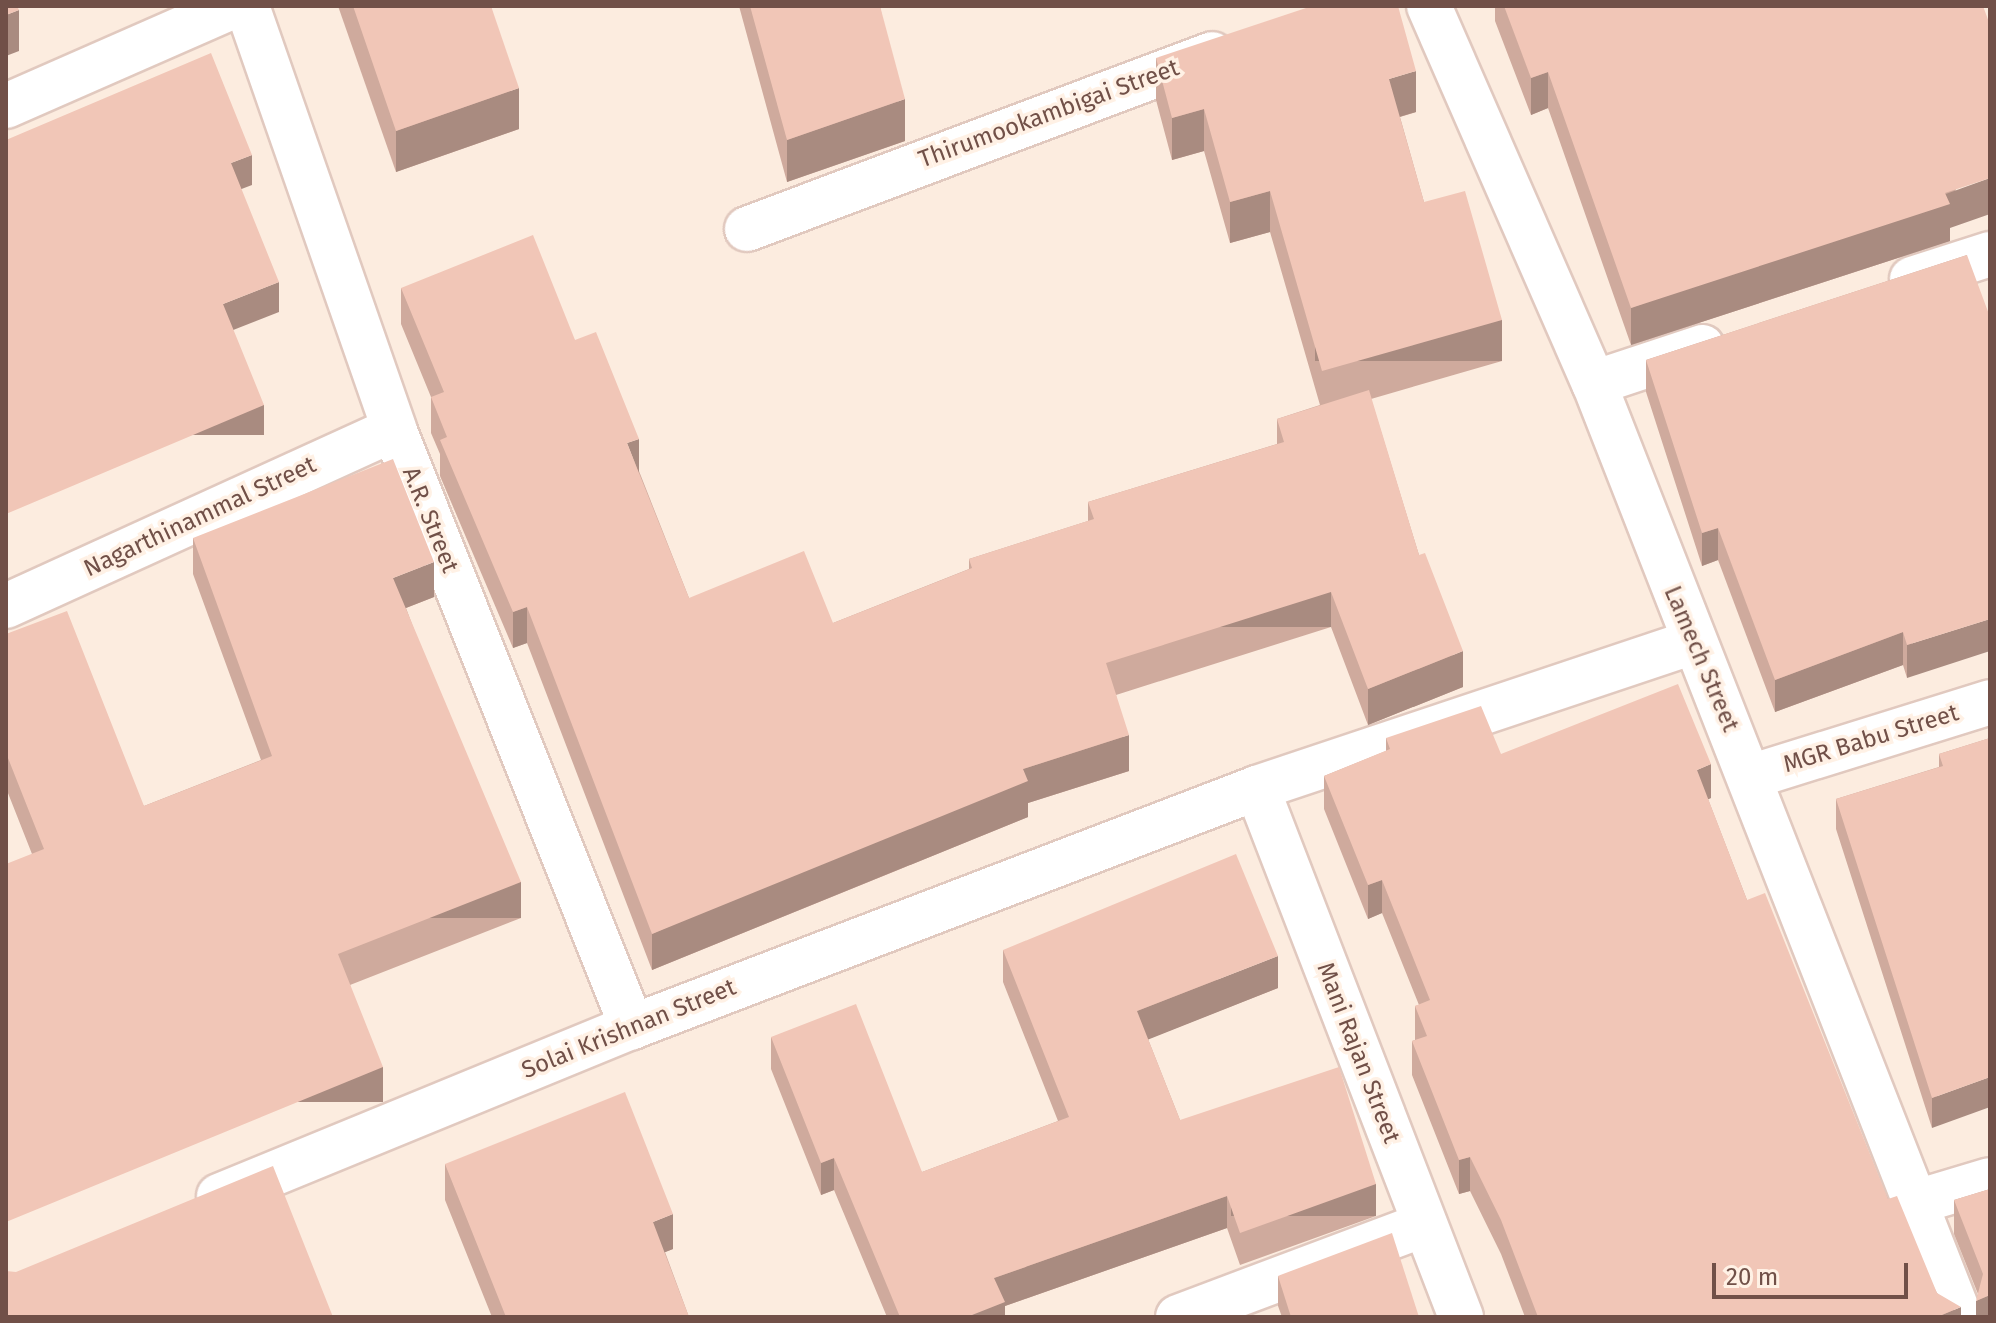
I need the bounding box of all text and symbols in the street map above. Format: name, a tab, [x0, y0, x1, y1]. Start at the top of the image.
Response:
street label: Thirumookambigai Street	[915, 53, 1183, 175]
street label: Nagarthinammal Street	[79, 451, 321, 583]
street label: A.R. Street	[396, 463, 464, 577]
street label: Lamech Street	[1657, 582, 1745, 736]
street label: MGR Babu Street	[1780, 699, 1962, 779]
street label: Mani Rajan Street	[1310, 959, 1406, 1147]
street label: Solai Krishnan Street	[518, 973, 740, 1085]
scale bar	[1716, 1247, 1912, 1297]
text: 20 m	[1726, 1263, 1778, 1291]

